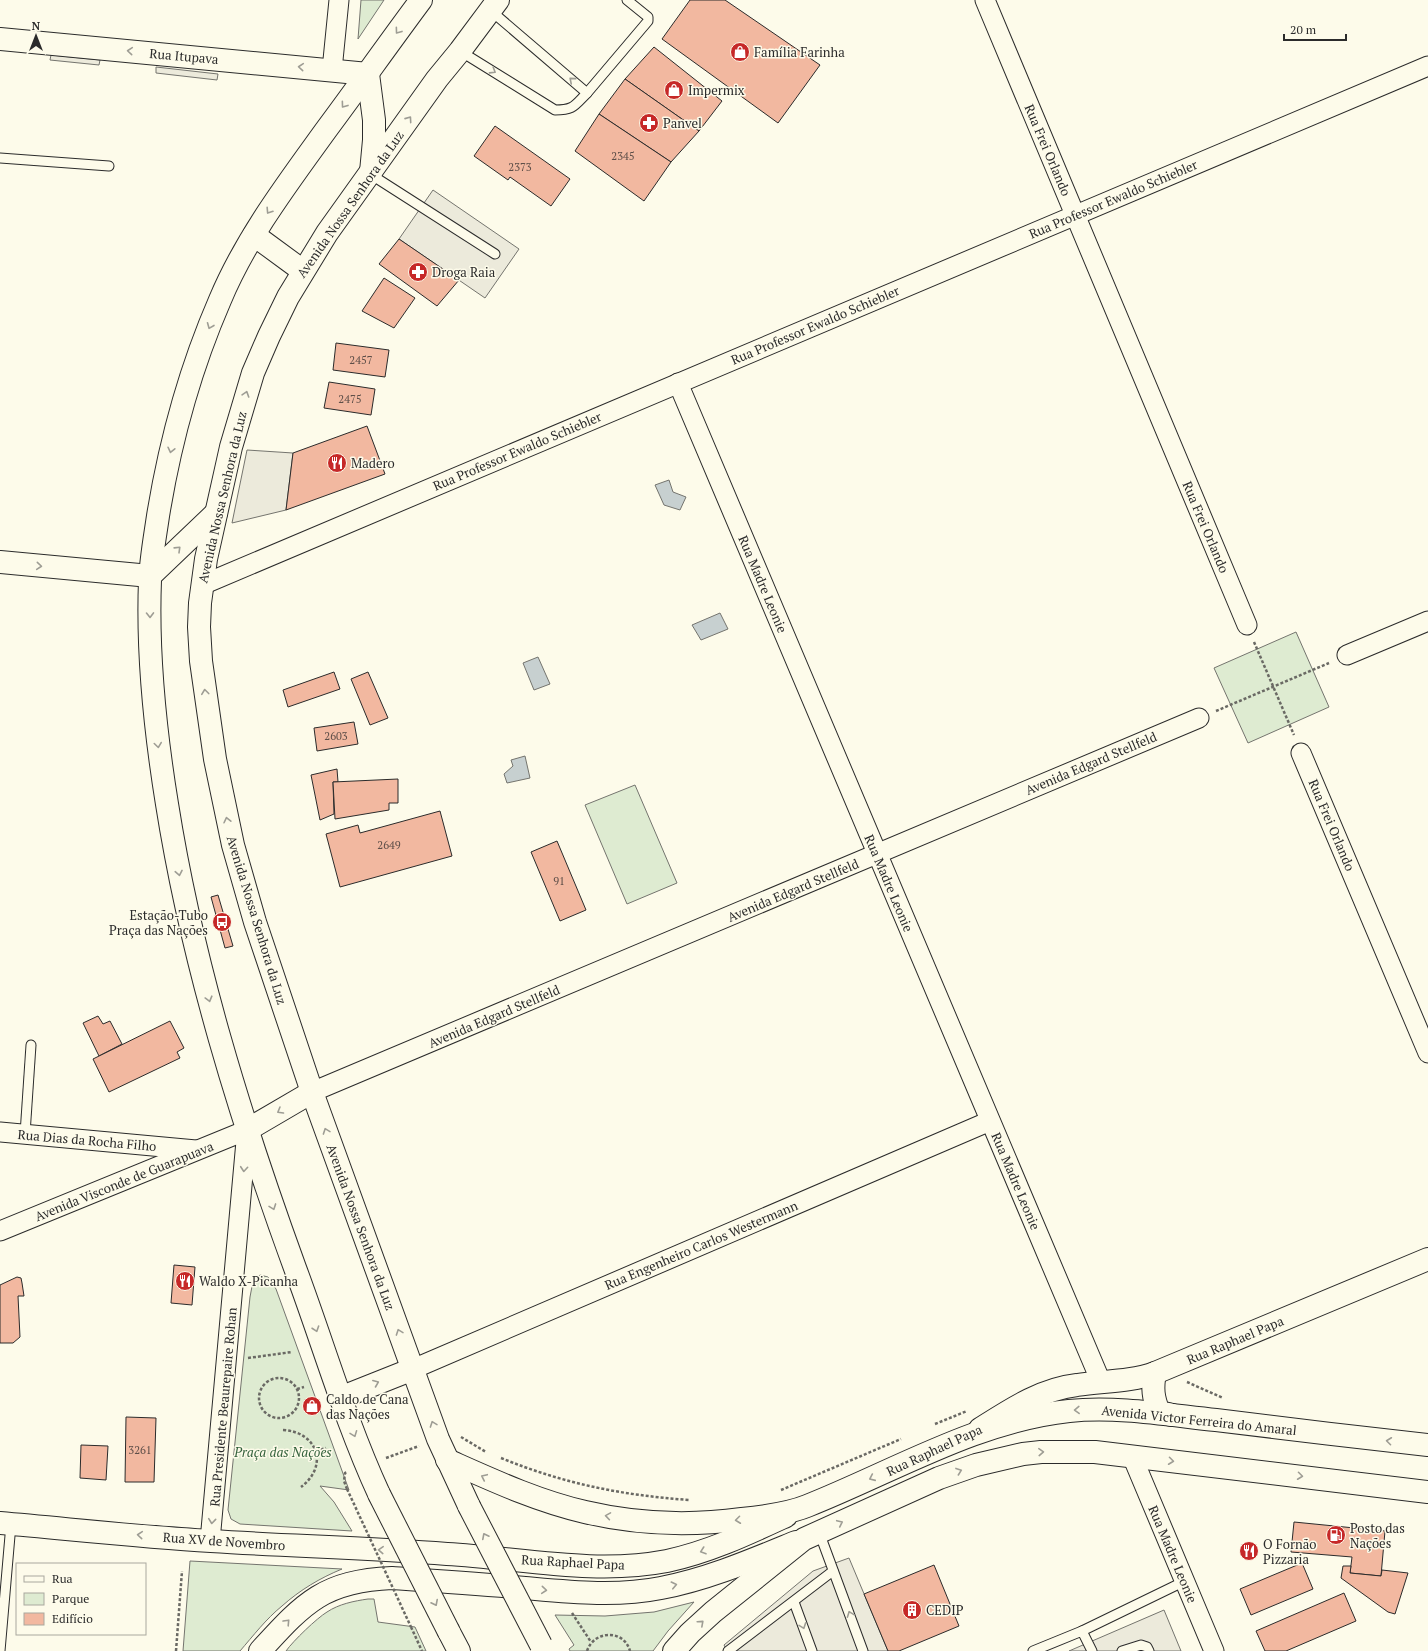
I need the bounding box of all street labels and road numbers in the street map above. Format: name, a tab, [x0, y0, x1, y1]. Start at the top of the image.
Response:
street label: Rua Itupava	[149, 44, 220, 68]
street label: Rua Frei Orlando	[1020, 101, 1076, 199]
street label: Avenida Nossa Senhora da Luz	[292, 127, 408, 281]
street label: Rua Professor Ewaldo Schiebler	[1026, 155, 1200, 243]
street label: Rua Professor Ewaldo Schiebler	[728, 281, 902, 369]
street label: Rua Professor Ewaldo Schiebler	[430, 407, 604, 495]
street label: Avenida Nossa Senhora da Luz	[193, 409, 251, 585]
street label: Rua Frei Orlando	[1178, 478, 1234, 576]
street label: Rua Madre Leonie	[734, 533, 792, 635]
street label: Avenida Edgard Stellfeld	[1023, 727, 1159, 799]
street label: Rua Frei Orlando	[1304, 776, 1360, 874]
street label: Rua Madre Leonie	[860, 832, 918, 934]
street label: Avenida Nossa Senhora da Luz	[223, 833, 291, 1007]
street label: Avenida Edgard Stellfeld	[725, 854, 861, 926]
street label: Avenida Edgard Stellfeld	[426, 980, 562, 1052]
street label: Rua Dias da Rocha Filho	[17, 1125, 157, 1155]
street label: Rua Madre Leonie	[987, 1130, 1045, 1232]
street label: Avenida Visconde de Guarapuava	[32, 1137, 216, 1225]
street label: Avenida Nossa Senhora da Luz	[322, 1141, 400, 1313]
street label: Rua Engenheiro Carlos Westermann	[602, 1196, 801, 1294]
street label: Rua Presidente Beaurepaire Rohan	[205, 1306, 241, 1507]
street label: Rua Raphael Papa	[1184, 1311, 1287, 1369]
street label: Avenida Victor Ferreira do Amaral	[1100, 1401, 1298, 1439]
street label: Rua Raphael Papa	[883, 1420, 985, 1480]
street label: Rua Madre Leonie	[1144, 1503, 1202, 1605]
street label: Rua XV de Novembro	[162, 1528, 286, 1554]
street label: Rua Raphael Papa	[521, 1550, 626, 1574]

